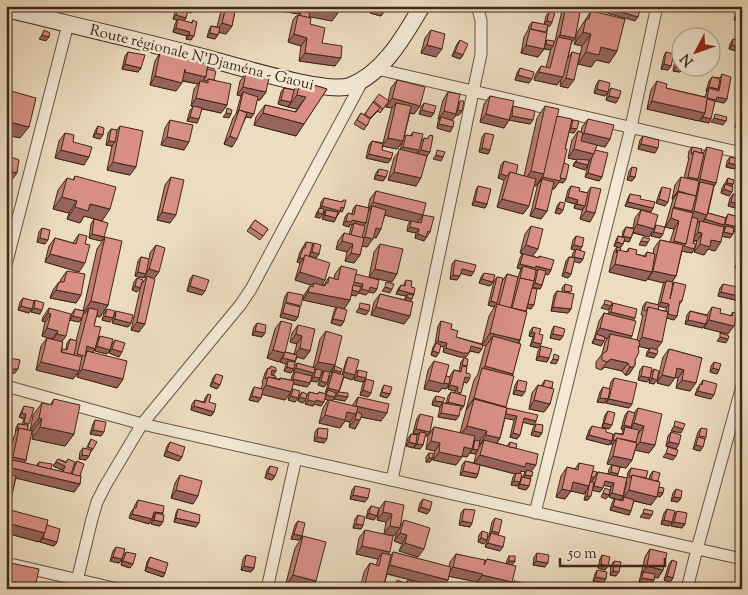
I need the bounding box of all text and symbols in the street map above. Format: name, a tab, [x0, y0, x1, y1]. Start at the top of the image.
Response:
street label: Route régionale N'Djaména - Gaoui	[87, 20, 316, 97]
north arrow	[670, 28, 720, 78]
text: N	[676, 48, 699, 70]
scale bar	[560, 535, 666, 567]
text: 50 m	[567, 544, 597, 565]

